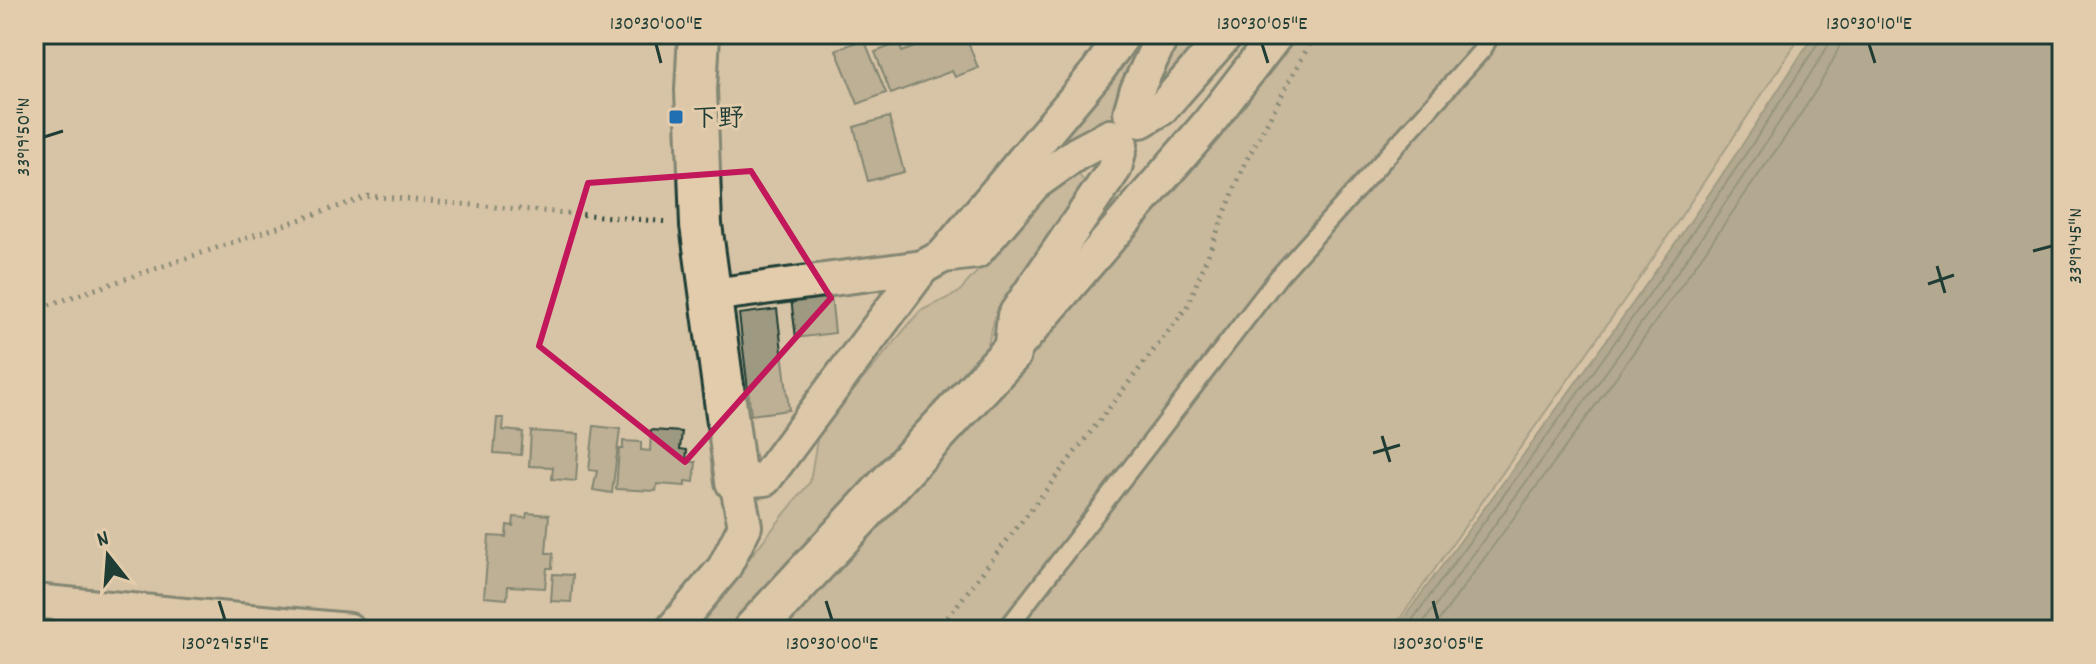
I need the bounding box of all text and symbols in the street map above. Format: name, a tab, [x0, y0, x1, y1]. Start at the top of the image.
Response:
text: 130°30'00"E	[610, 11, 702, 39]
text: 130°30'05"E	[1217, 11, 1307, 39]
text: 130°30'10"E	[1826, 11, 1912, 39]
text: 33°19'50"N	[11, 98, 39, 176]
place label: 下野	[692, 102, 744, 139]
marker: 下野	[667, 108, 685, 126]
text: 33°19'45"N	[2063, 208, 2091, 284]
north arrow	[68, 516, 148, 596]
text: N	[93, 524, 113, 557]
text: 130°29'55"E	[181, 631, 269, 659]
text: 130°30'00"E	[786, 631, 878, 659]
text: 130°30'05"E	[1393, 631, 1483, 659]

